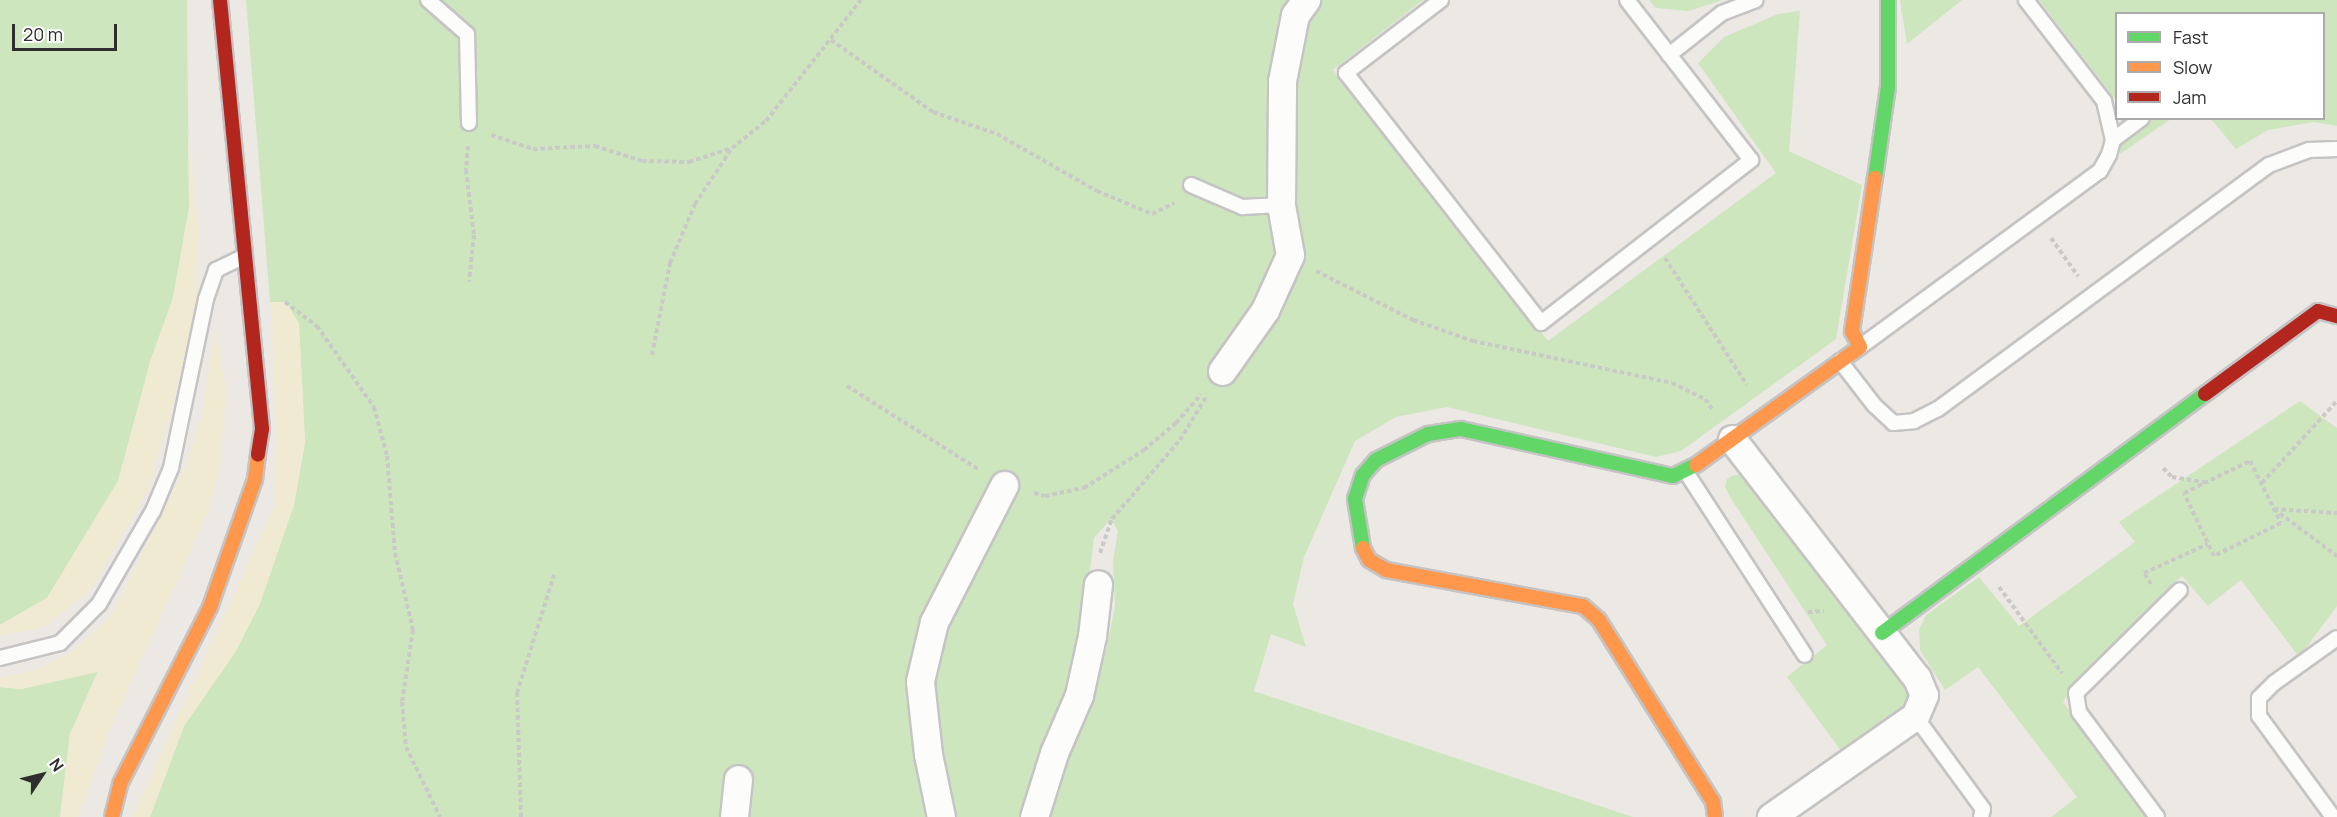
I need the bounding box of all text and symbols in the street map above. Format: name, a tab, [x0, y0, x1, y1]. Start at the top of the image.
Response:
scale bar	[15, 12, 120, 50]
legend	[2115, 12, 2325, 120]
text: 20 m	[23, 22, 63, 46]
text: Fast	[2173, 25, 2208, 49]
text: Slow	[2173, 55, 2212, 79]
text: Jam	[2173, 85, 2207, 109]
north arrow	[12, 745, 72, 805]
text: N	[44, 754, 69, 776]

